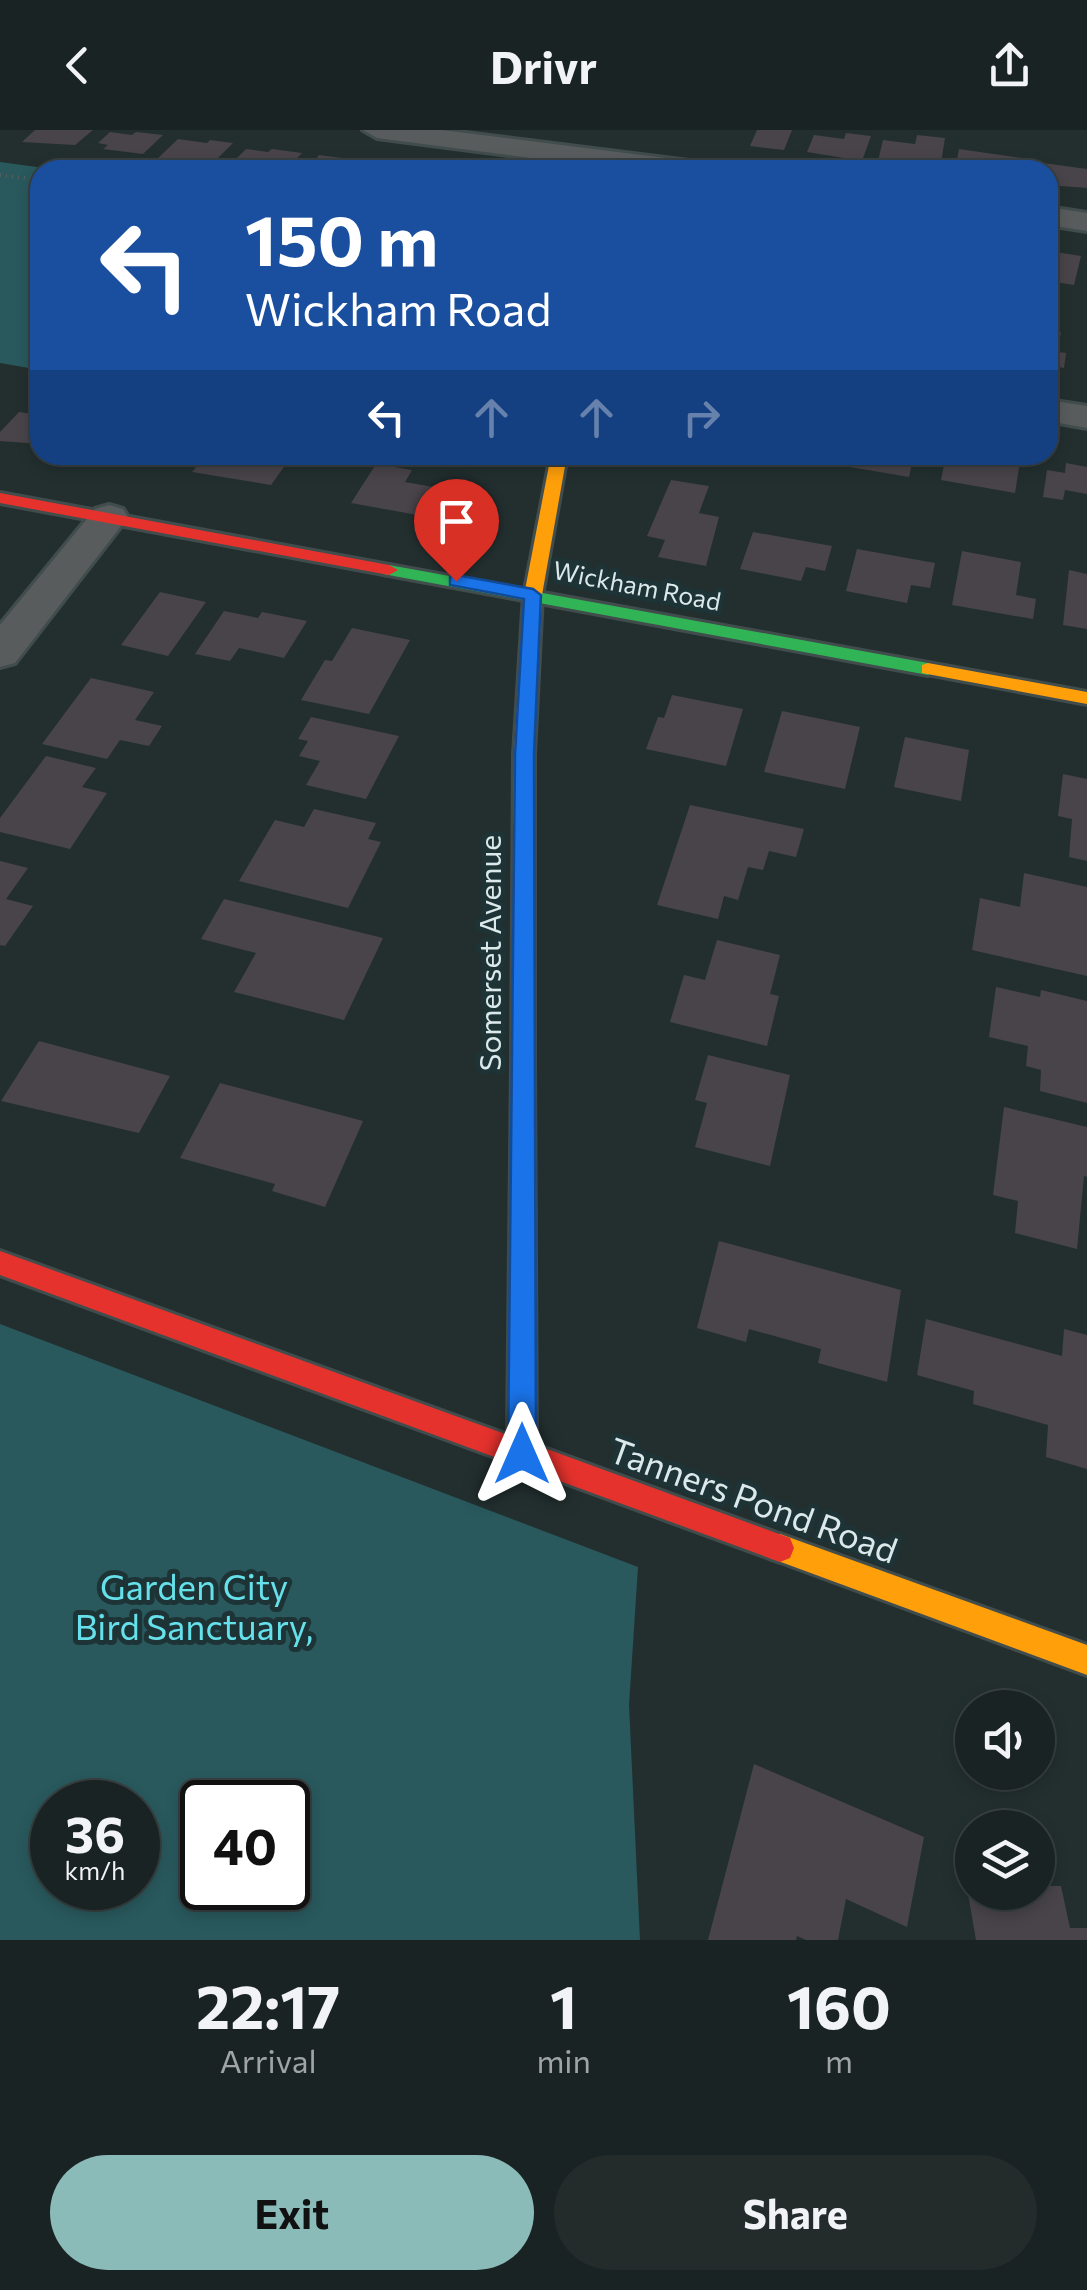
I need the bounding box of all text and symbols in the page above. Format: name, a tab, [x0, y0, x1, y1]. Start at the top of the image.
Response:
icon: back	[50, 38, 105, 93]
text: Drivr	[490, 38, 597, 93]
icon: share	[982, 38, 1037, 93]
text: 150 m	[245, 195, 438, 280]
icon: left	[80, 200, 210, 330]
text: Wickham Road	[245, 280, 551, 335]
icon: left	[359, 390, 414, 445]
icon: ahead	[464, 390, 519, 445]
icon: ahead	[569, 390, 624, 445]
icon: right	[674, 390, 729, 445]
pin	[414, 479, 499, 582]
icon: arrive	[429, 494, 484, 549]
street label: Wickham Road	[551, 554, 724, 616]
street label: Somerset Avenue	[470, 835, 507, 1071]
position arrow	[470, 1402, 574, 1506]
street label: Tanners Pond Road	[604, 1427, 904, 1571]
park label: Garden City Bird Sanctuary,	[75, 1564, 313, 1647]
map controls	[955, 1690, 1055, 1910]
button: sound	[955, 1690, 1055, 1790]
speed limit sign: 40	[180, 1780, 310, 1910]
text: 36	[65, 1802, 125, 1863]
button: layers	[955, 1810, 1055, 1910]
text: km/h	[65, 1855, 125, 1885]
text: 22:17	[196, 1968, 340, 2041]
text: 1	[550, 1968, 577, 2041]
text: 160	[787, 1968, 891, 2041]
text: Arrival	[220, 2040, 317, 2080]
text: min	[536, 2040, 591, 2080]
text: m	[825, 2040, 853, 2080]
button: Exit	[50, 2155, 534, 2270]
button: Share	[554, 2155, 1037, 2270]

